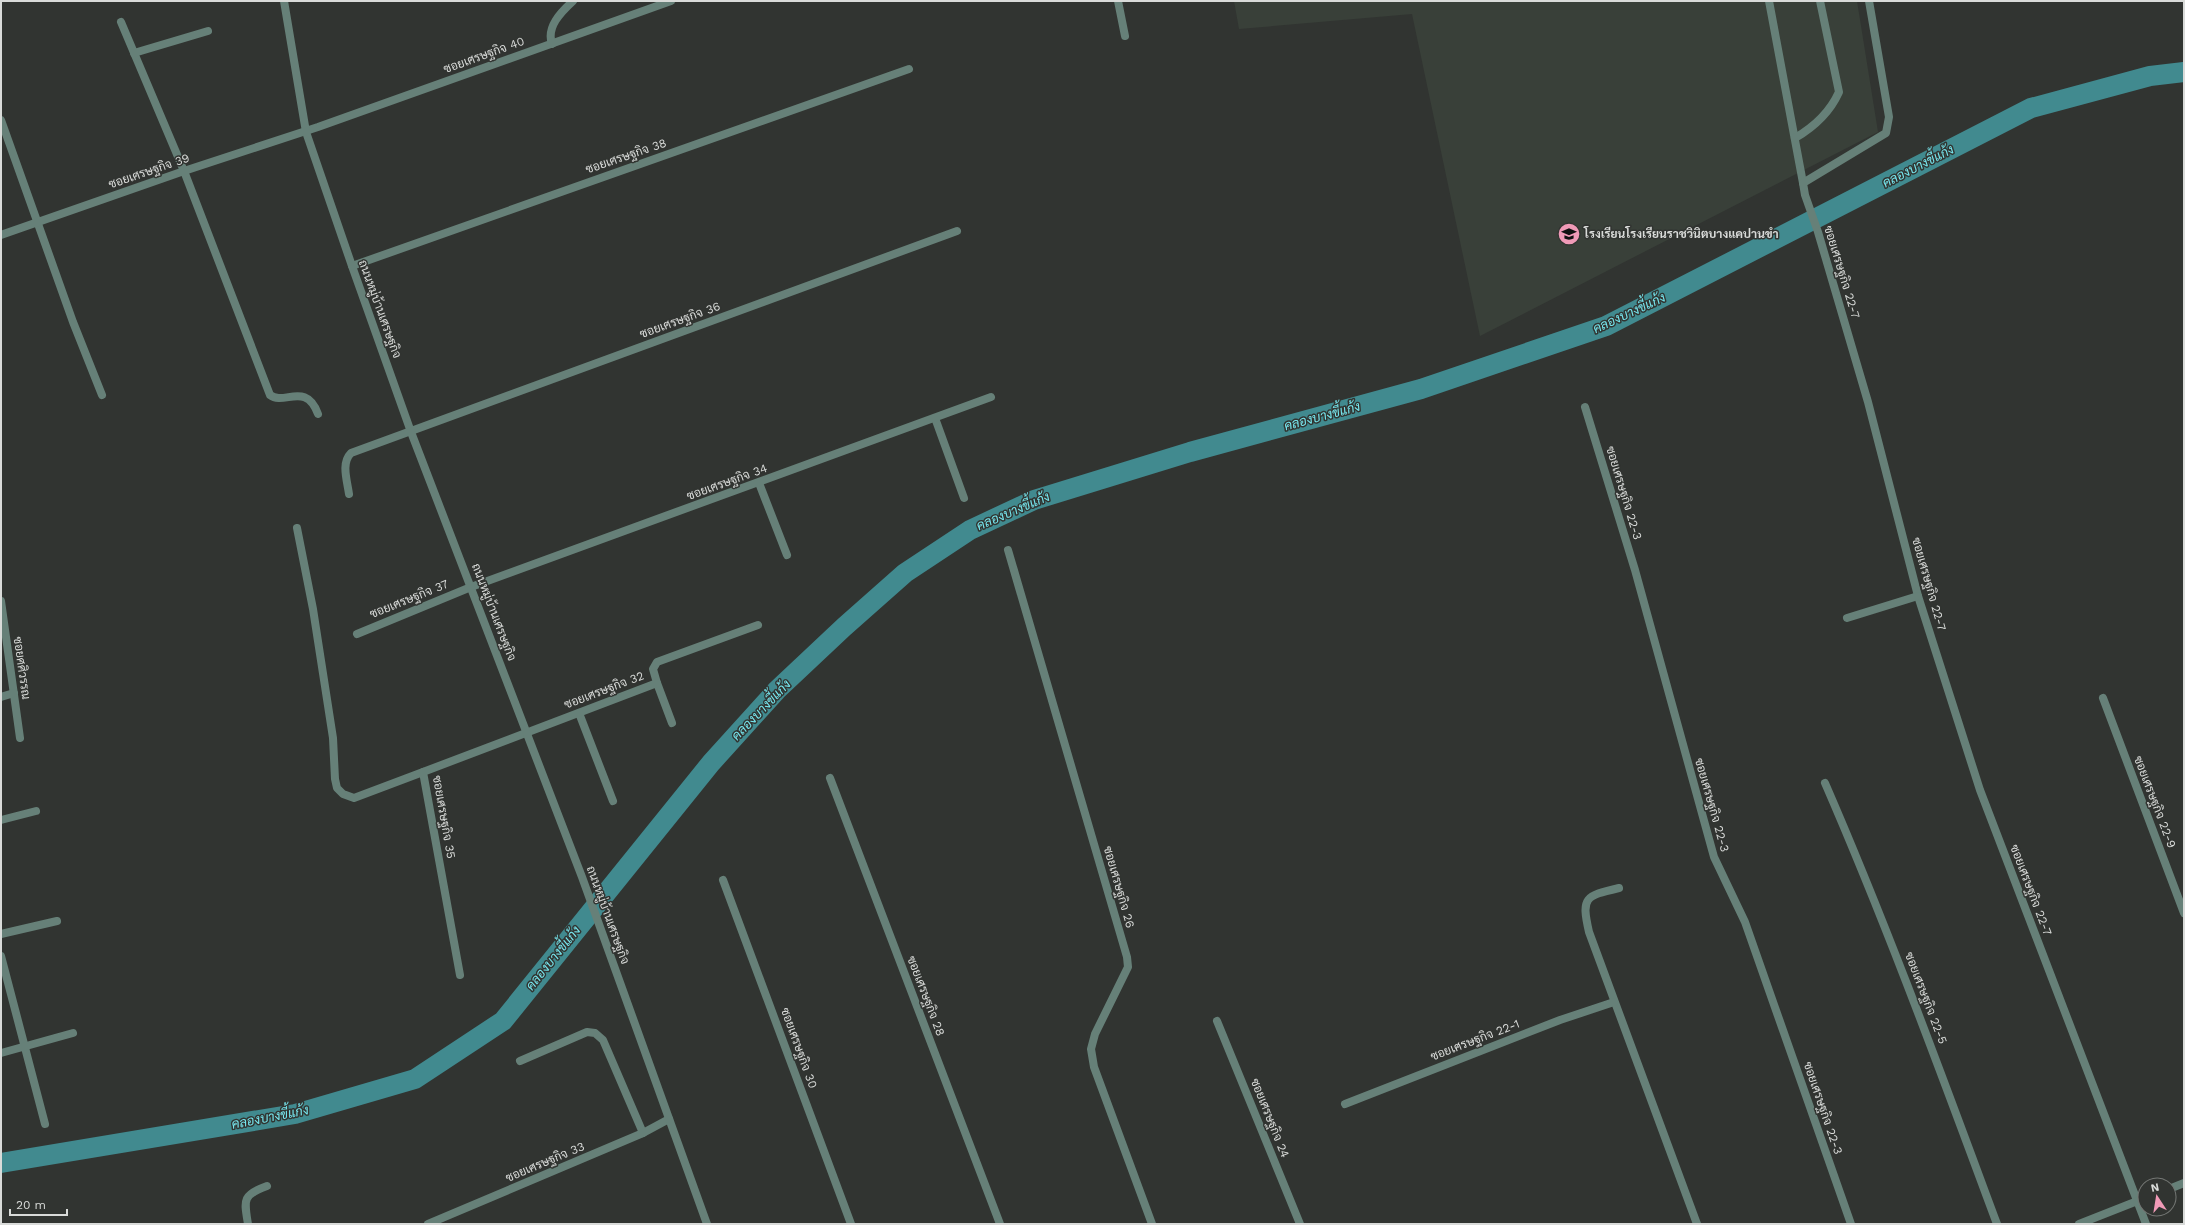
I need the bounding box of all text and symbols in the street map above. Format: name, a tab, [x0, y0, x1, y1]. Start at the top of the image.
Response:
street label: ซอยเศรษฐกิจ 40	[442, 34, 527, 77]
street label: ซอยเศรษฐกิจ 38	[584, 136, 669, 177]
water label: คลองบางขี้แก้ง	[1877, 136, 1956, 190]
street label: ซอยเศรษฐกิจ 39	[107, 151, 192, 192]
school or university icon: โรงเรียนโรงเรียนราชวินิตบางแคปานขำ	[1556, 221, 1582, 247]
street label: ซอยเศรษฐกิจ 22-7	[1820, 224, 1863, 321]
place label: โรงเรียนโรงเรียนราชวินิตบางแคปานขำ	[1583, 226, 1779, 241]
street label: ถนนหมู่บ้านเศรษฐกิจ	[355, 258, 404, 360]
water label: คลองบางขี้แก้ง	[1588, 284, 1668, 336]
street label: ซอยเศรษฐกิจ 36	[638, 299, 722, 342]
water label: คลองบางขี้แก้ง	[1281, 393, 1362, 433]
street label: ซอยเศรษฐกิจ 22-3	[1602, 445, 1645, 542]
street label: ซอยเศรษฐกิจ 34	[685, 461, 770, 504]
water label: คลองบางขี้แก้ง	[972, 483, 1052, 533]
street label: ซอยเศรษฐกิจ 22-7	[1908, 536, 1949, 633]
street label: ถนนหมู่บ้านเศรษฐกิจ	[468, 561, 519, 663]
street label: ซอยเศรษฐกิจ 37	[368, 577, 451, 622]
street label: ซอยศศิวรรณ	[11, 636, 33, 700]
street label: ซอยเศรษฐกิจ 32	[562, 668, 646, 713]
water label: คลองบางขี้แก้ง	[724, 672, 794, 743]
street label: ซอยเศรษฐกิจ 22-9	[2130, 754, 2179, 850]
street label: ซอยเศรษฐกิจ 22-3	[1691, 756, 1732, 854]
street label: ซอยเศรษฐกิจ 35	[429, 774, 458, 860]
street label: ซอยเศรษฐกิจ 22-7	[2006, 843, 2055, 938]
street label: ซอยเศรษฐกิจ 26	[1100, 844, 1137, 930]
street label: ถนนหมู่บ้านเศรษฐกิจ	[583, 864, 632, 966]
water label: คลองบางขี้แก้ง	[518, 919, 583, 993]
street label: ซอยเศรษฐกิจ 22-5	[1901, 950, 1950, 1046]
street label: ซอยเศรษฐกิจ 28	[903, 954, 948, 1038]
street label: ซอยเศรษฐกิจ 30	[777, 1006, 820, 1091]
street label: ซอยเศรษฐกิจ 22-1	[1428, 1017, 1522, 1064]
street label: ซอยเศรษฐกิจ 22-3	[1800, 1060, 1845, 1156]
street label: ซอยเศรษฐกิจ 24	[1247, 1076, 1292, 1160]
water label: คลองบางขี้แก้ง	[229, 1096, 310, 1132]
street label: ซอยเศรษฐกิจ 33	[503, 1139, 587, 1186]
north arrow	[2137, 1177, 2177, 1217]
text: N	[2150, 1181, 2160, 1195]
scale bar	[10, 1191, 67, 1217]
text: 20 m	[16, 1198, 46, 1212]

